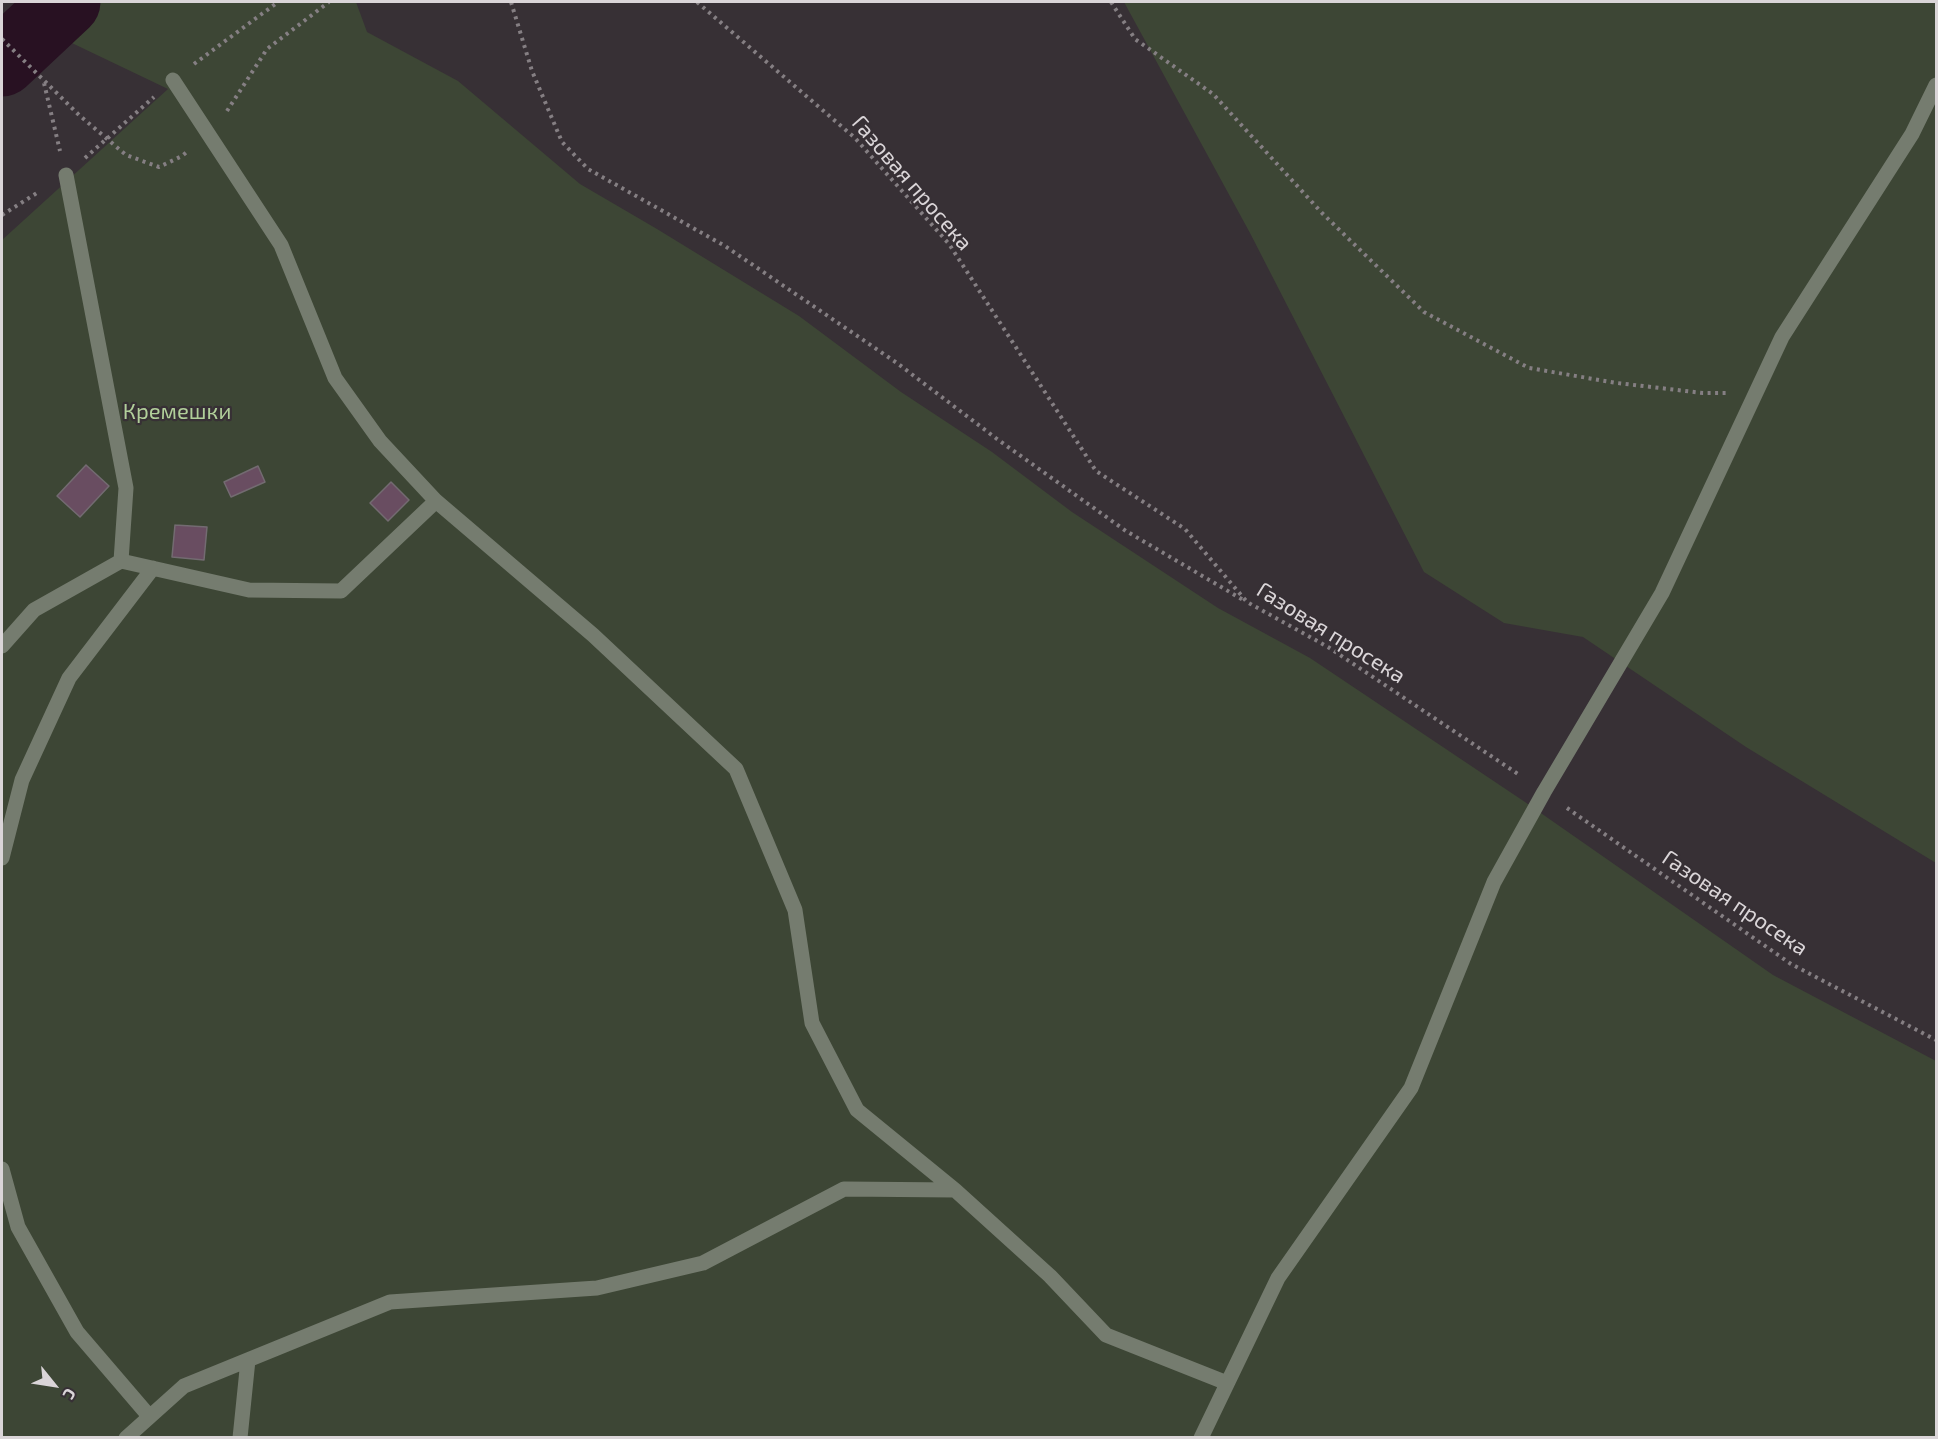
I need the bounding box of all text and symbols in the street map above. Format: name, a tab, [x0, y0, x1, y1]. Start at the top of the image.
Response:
street label: Газовая просека	[846, 110, 978, 256]
park label: Кремешки	[123, 399, 231, 425]
street label: Газовая просека	[1252, 577, 1410, 689]
street label: Газовая просека	[1657, 844, 1813, 962]
north arrow	[24, 1355, 84, 1415]
text: С	[59, 1385, 81, 1403]

